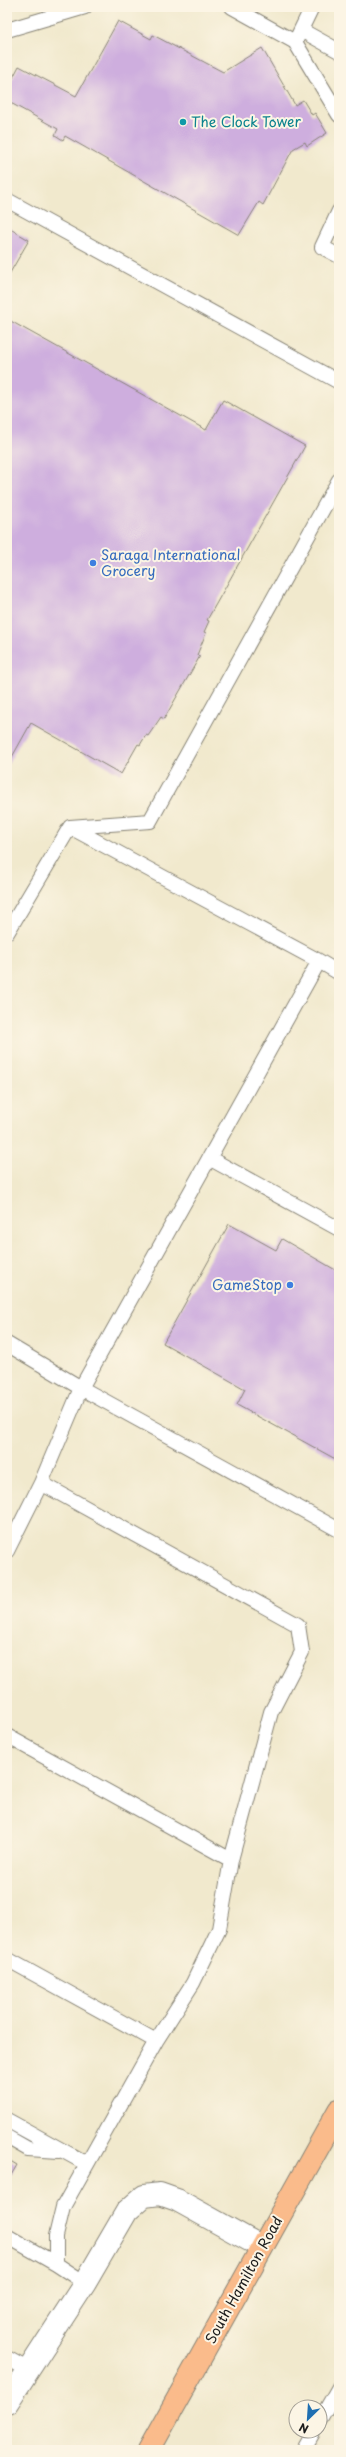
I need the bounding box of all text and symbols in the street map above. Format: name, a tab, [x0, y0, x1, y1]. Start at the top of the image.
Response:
place label: The Clock Tower	[191, 111, 301, 132]
marker: The Clock Tower	[178, 117, 188, 127]
place label: Saraga International Grocery	[101, 544, 240, 581]
marker: Saraga International Grocery	[88, 558, 98, 568]
place label: GameStop	[212, 1274, 282, 1295]
marker: GameStop	[285, 1280, 295, 1290]
street label: South Hamilton Road	[200, 2212, 287, 2347]
north arrow	[288, 2399, 328, 2439]
text: N	[296, 2419, 311, 2438]

